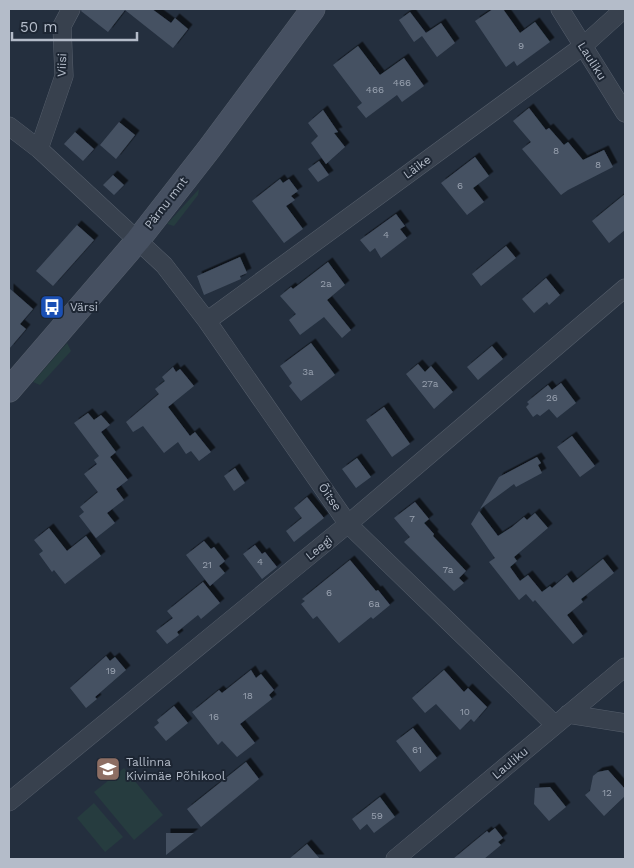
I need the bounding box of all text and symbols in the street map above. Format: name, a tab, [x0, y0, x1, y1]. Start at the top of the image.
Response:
scale bar	[12, 10, 138, 42]
text: 50 m	[20, 18, 57, 36]
street label: Lauliku	[575, 39, 609, 83]
house number: 9	[518, 40, 524, 51]
street label: Viisi	[55, 53, 69, 77]
house number: 466	[393, 77, 411, 88]
house number: 466	[366, 84, 384, 95]
house number: 8	[553, 145, 559, 156]
street label: Läike	[400, 152, 434, 182]
house number: 8	[595, 159, 601, 170]
street label: Pärnu mnt	[141, 174, 191, 232]
house number: 6	[457, 180, 463, 191]
house number: 4	[383, 229, 389, 240]
house number: 2a	[320, 278, 332, 289]
bus stop icon: Värsi	[39, 294, 65, 320]
place label: Värsi	[70, 300, 98, 314]
house number: 3a	[302, 366, 314, 377]
house number: 27a	[422, 378, 439, 389]
house number: 26	[546, 392, 558, 403]
street label: Õitse	[316, 481, 344, 514]
house number: 7	[409, 513, 415, 524]
street label: Leegi	[303, 533, 335, 563]
house number: 4	[257, 556, 263, 567]
house number: 21	[202, 559, 212, 570]
house number: 7a	[443, 564, 454, 575]
house number: 6	[326, 587, 332, 598]
house number: 6a	[368, 598, 380, 609]
house number: 19	[106, 665, 116, 676]
house number: 18	[243, 690, 253, 701]
house number: 10	[460, 706, 470, 717]
house number: 16	[209, 711, 219, 722]
house number: 61	[412, 744, 422, 755]
street label: Lauliku	[489, 744, 531, 782]
place label: Tallinna Kivimäe Põhikool	[126, 755, 226, 783]
school or university icon: Tallinna Kivimäe Põhikool	[95, 756, 121, 782]
house number: 12	[602, 787, 612, 798]
house number: 59	[371, 810, 383, 821]

